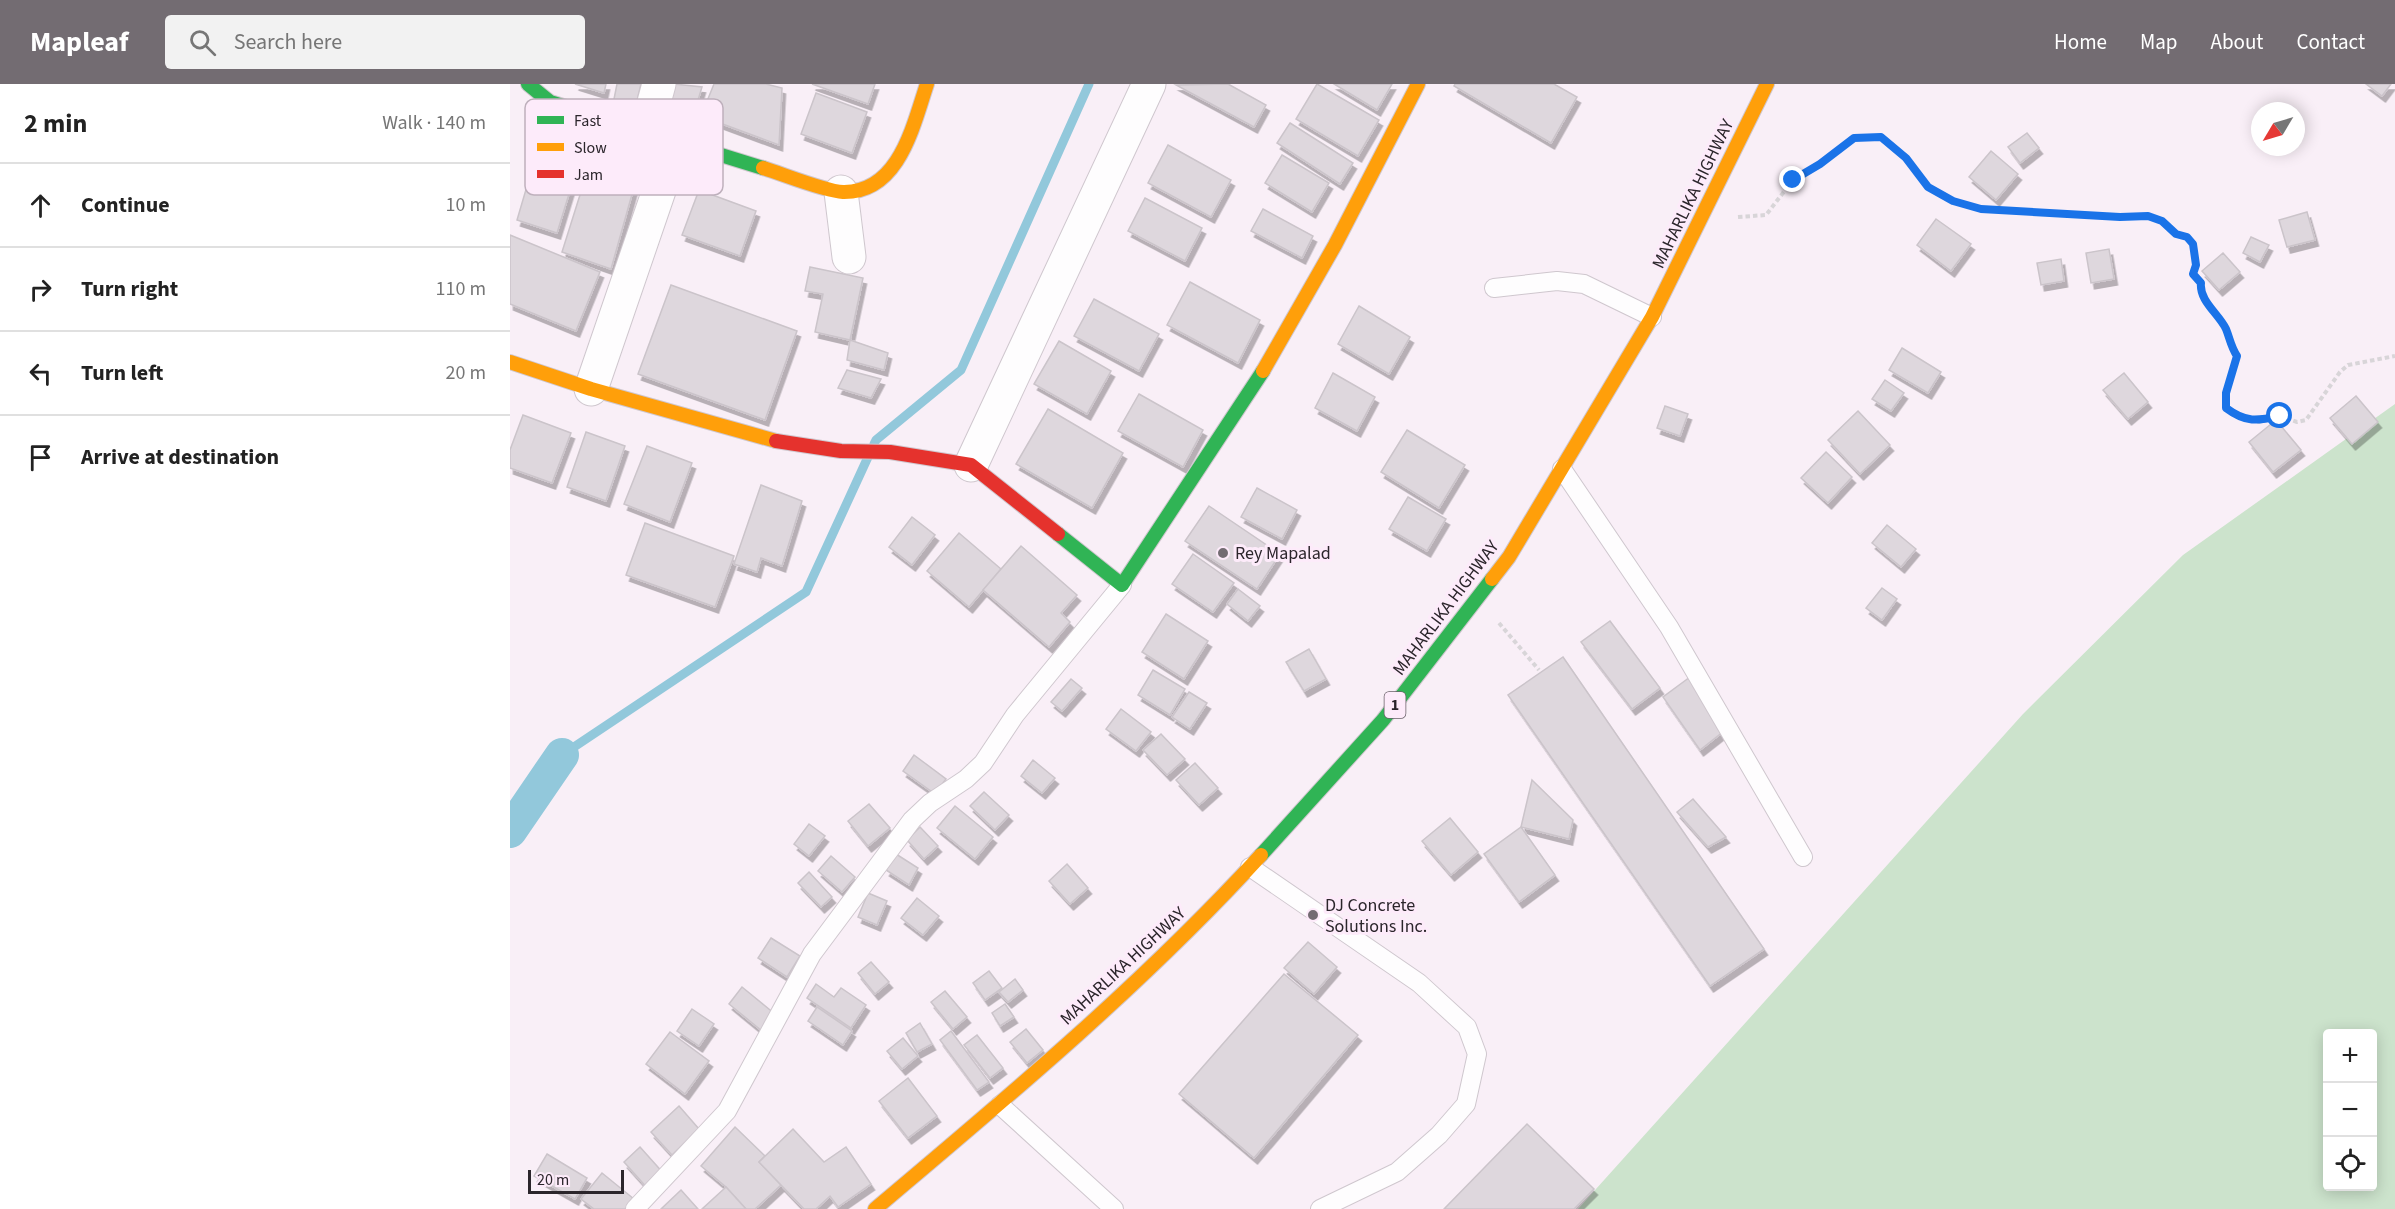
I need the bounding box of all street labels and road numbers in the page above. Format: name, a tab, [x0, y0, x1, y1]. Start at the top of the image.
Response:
street label: MAHARLIKA HIGHWAY	[1646, 115, 1740, 273]
street label: MAHARLIKA HIGHWAY	[1387, 535, 1505, 681]
road number: 1	[1384, 692, 1406, 718]
street label: MAHARLIKA HIGHWAY	[1055, 901, 1192, 1031]

